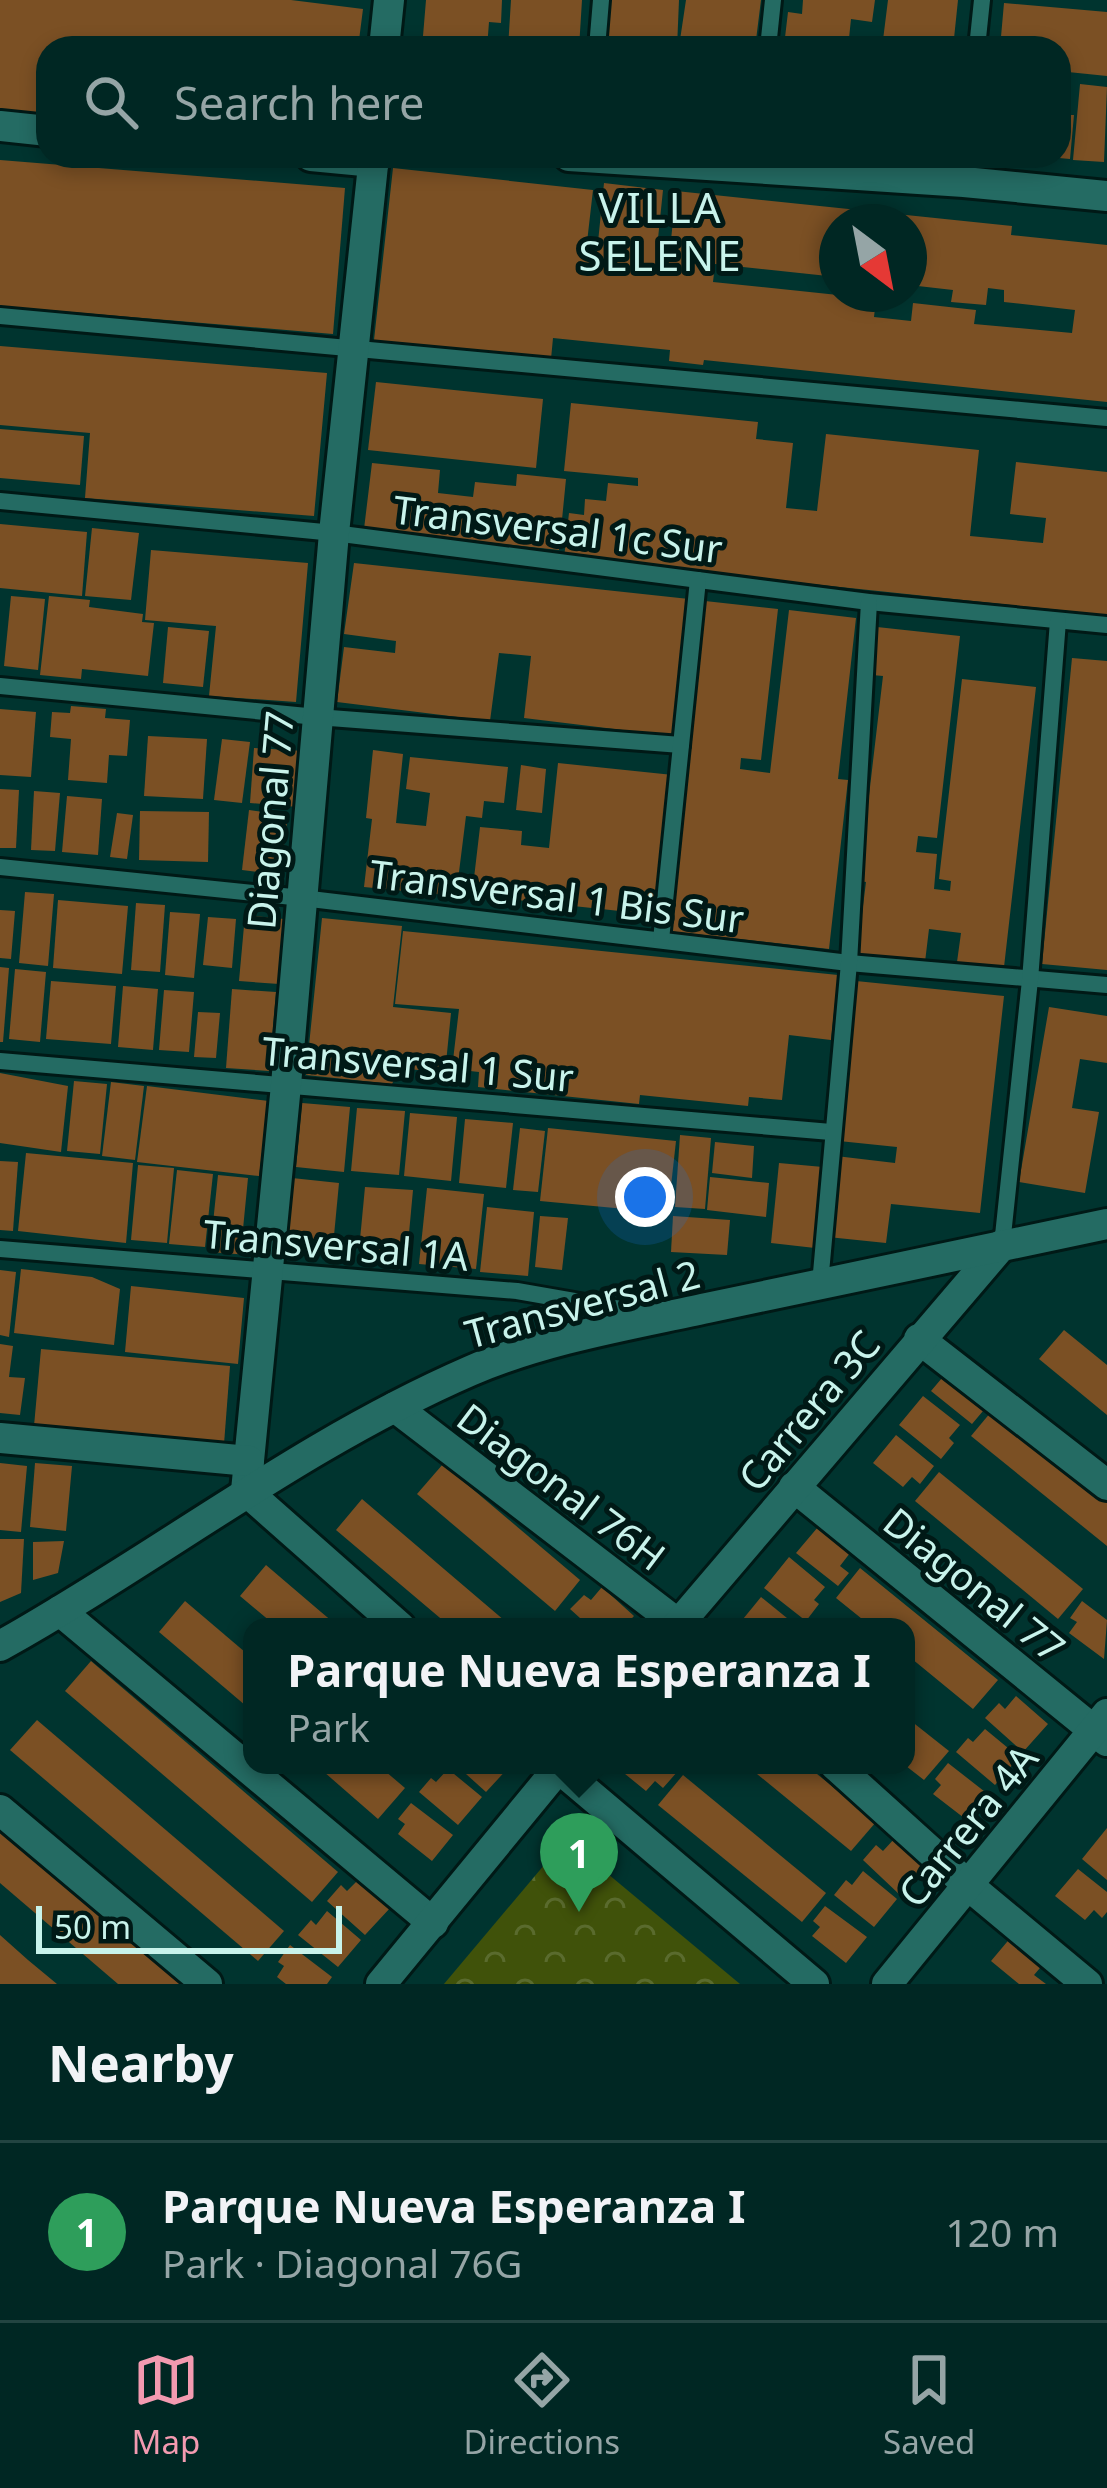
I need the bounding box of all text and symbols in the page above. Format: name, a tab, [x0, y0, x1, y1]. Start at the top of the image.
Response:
search box	[36, 36, 1071, 168]
icon: search	[78, 69, 144, 135]
text: Search here	[174, 72, 424, 133]
district label: VILLA SELENE	[578, 178, 744, 283]
north arrow	[819, 204, 927, 312]
street label: Transversal 1c Sur	[390, 482, 726, 574]
street label: Diagonal 77	[233, 709, 305, 931]
street label: Transversal 1 Bis Sur	[367, 846, 747, 944]
street label: Transversal 1 Sur	[260, 1023, 576, 1103]
your location	[615, 1167, 675, 1227]
street label: Transversal 1A	[201, 1206, 471, 1282]
street label: Transversal 2	[459, 1246, 705, 1360]
street label: Carrera 3C	[725, 1319, 891, 1501]
street label: Diagonal 76H	[447, 1390, 677, 1582]
street label: Diagonal 77	[873, 1495, 1077, 1673]
popup	[243, 1618, 915, 1774]
text: Parque Nueva Esperanza I	[287, 1639, 871, 1700]
text: Park	[287, 1700, 370, 1753]
street label: Carrera 4A	[885, 1733, 1049, 1917]
pin: 1	[540, 1813, 618, 1912]
scale bar	[36, 1900, 342, 1953]
text: 50 m	[54, 1904, 131, 1949]
text: Nearby	[48, 2027, 234, 2097]
text: Parque Nueva Esperanza I	[162, 2175, 745, 2236]
text: 1	[76, 2205, 98, 2258]
text: 120 m	[945, 2205, 1059, 2258]
text: Park · Diagonal 76G	[162, 2236, 522, 2289]
tab: Map	[132, 2347, 200, 2464]
tab: Directions	[463, 2347, 620, 2464]
tab: Saved	[883, 2347, 975, 2464]

